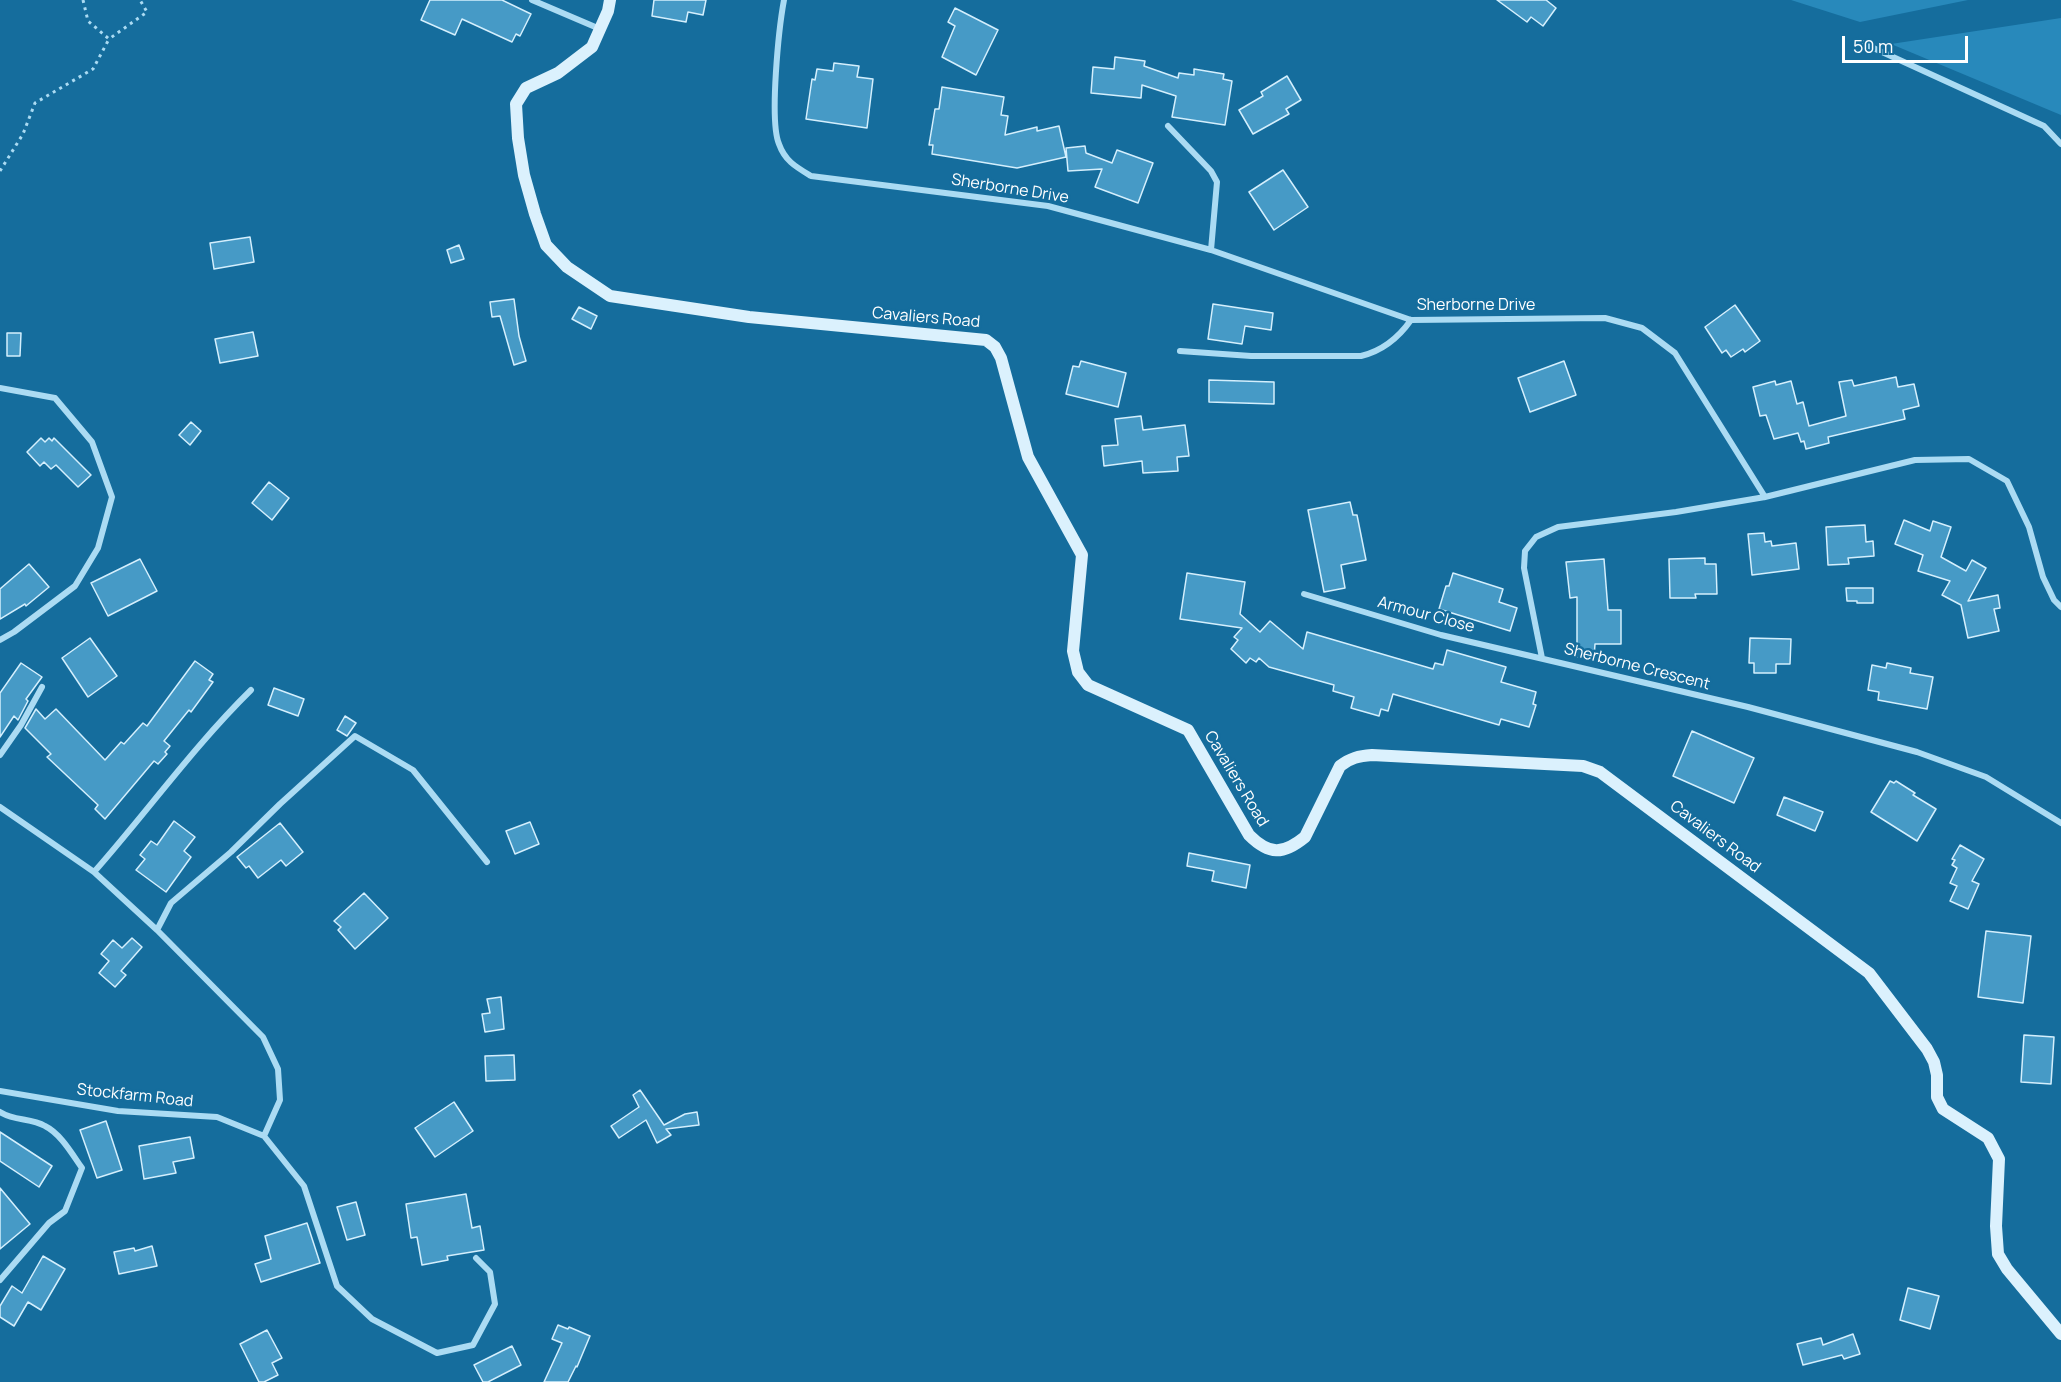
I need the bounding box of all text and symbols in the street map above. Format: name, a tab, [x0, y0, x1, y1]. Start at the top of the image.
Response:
scale bar	[1845, 24, 1971, 62]
text: 50 m	[1853, 34, 1893, 58]
street label: Sherborne Drive	[950, 170, 1070, 208]
street label: Sherborne Drive	[1417, 296, 1535, 316]
street label: Cavaliers Road	[871, 304, 981, 332]
street label: Armour Close	[1375, 593, 1477, 637]
street label: Sherborne Crescent	[1562, 640, 1712, 694]
street label: Cavaliers Road	[1200, 728, 1272, 830]
street label: Cavaliers Road	[1666, 797, 1764, 877]
street label: Stockfarm Road	[76, 1080, 194, 1112]

